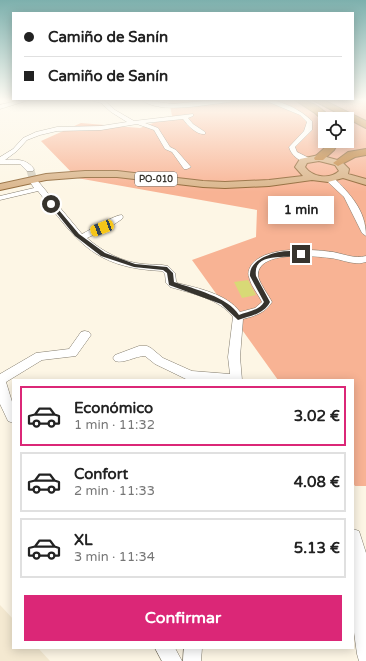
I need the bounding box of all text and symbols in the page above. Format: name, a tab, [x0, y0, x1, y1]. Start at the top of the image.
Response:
text: Camiño de Sanín	[48, 28, 168, 46]
text: Camiño de Sanín	[48, 67, 168, 85]
map controls	[318, 112, 354, 148]
button: locate	[318, 112, 354, 148]
road number: PO-010	[135, 172, 177, 186]
route start	[42, 195, 60, 213]
callout: 1 min	[268, 196, 334, 224]
text: 1 min	[284, 202, 318, 218]
car	[89, 218, 115, 238]
route end	[292, 245, 310, 263]
icon: car	[26, 398, 62, 434]
text: Económico	[74, 399, 153, 417]
text: 3.02 €	[294, 407, 340, 425]
text: 1 min · 11:32	[74, 417, 155, 433]
icon: car	[26, 464, 62, 500]
text: Confort	[74, 465, 128, 483]
text: 4.08 €	[294, 473, 340, 491]
text: 2 min · 11:33	[74, 483, 155, 499]
icon: car	[26, 530, 62, 566]
text: XL	[74, 531, 93, 549]
text: 5.13 €	[294, 539, 340, 557]
text: 3 min · 11:34	[74, 549, 155, 565]
button: Confirmar	[24, 595, 342, 641]

